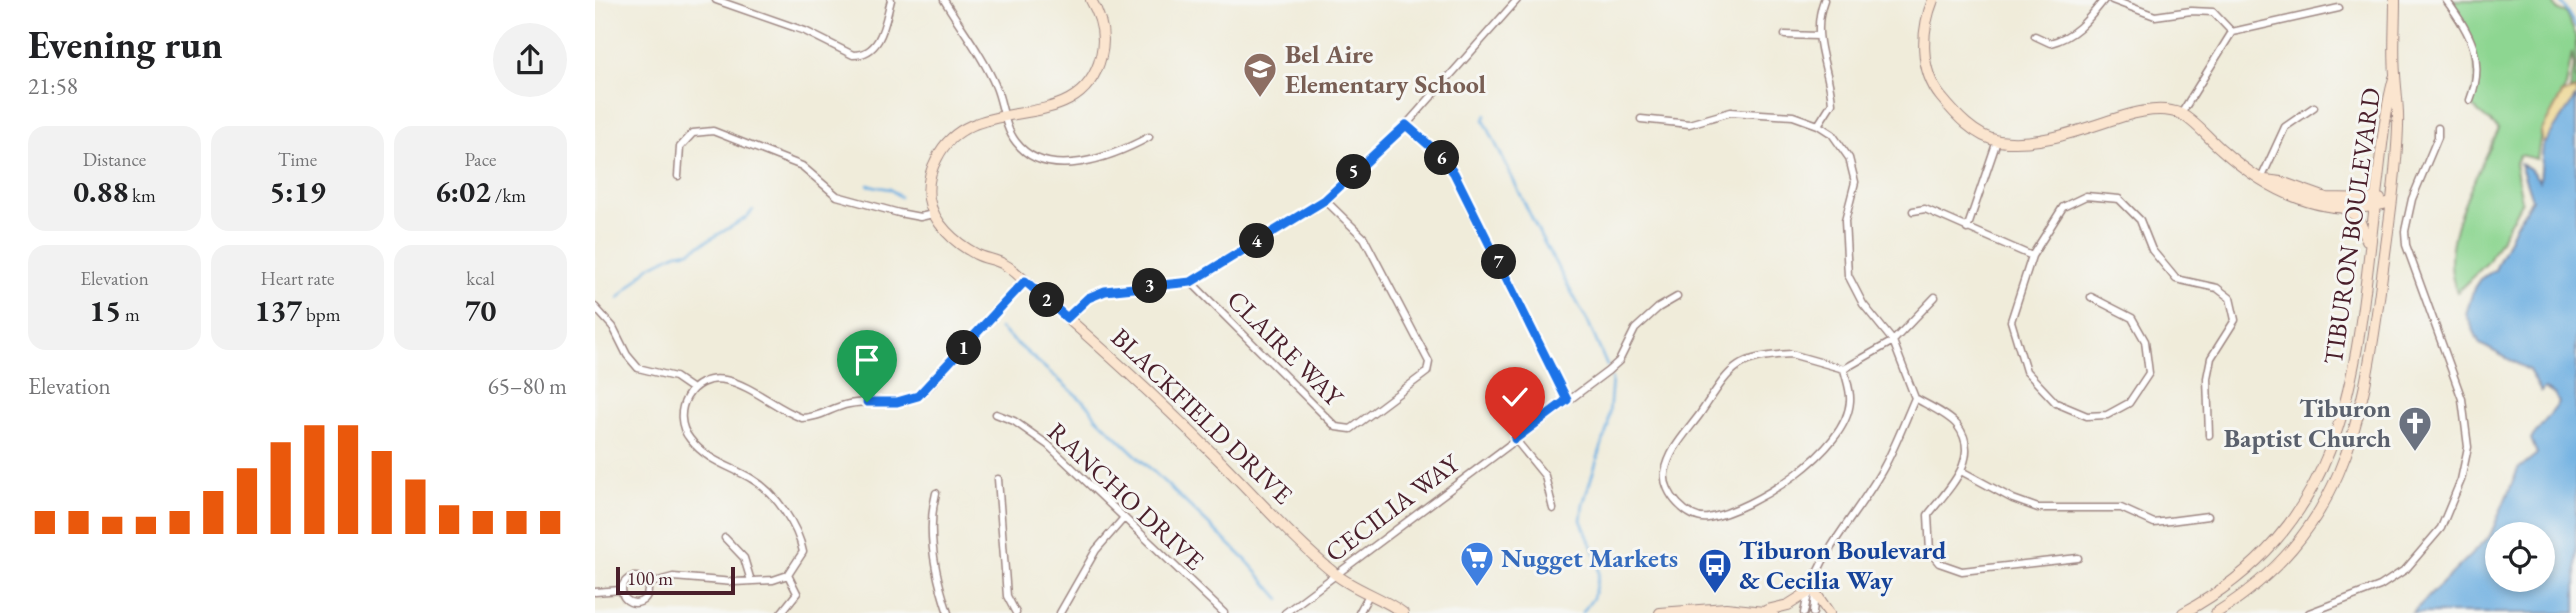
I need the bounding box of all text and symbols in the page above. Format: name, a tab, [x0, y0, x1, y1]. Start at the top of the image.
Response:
text: Evening run	[28, 20, 223, 69]
button: share	[493, 23, 567, 97]
place label: Bel Aire Elementary School	[1285, 37, 1486, 101]
school or university icon: Bel Aire Elementary School	[1241, 50, 1279, 99]
text: 21:58	[28, 71, 78, 101]
street label: TIBURON BOULEVARD	[2316, 85, 2388, 367]
pin: 6	[1425, 140, 1459, 176]
text: 6	[1436, 145, 1447, 170]
text: Distance	[83, 147, 146, 172]
text: Time	[278, 147, 317, 172]
text: Pace	[465, 147, 496, 172]
pin: 5	[1337, 154, 1371, 190]
text: 5	[1348, 159, 1359, 184]
text: 0.88	[73, 172, 128, 211]
text: 5:19	[269, 172, 326, 211]
text: 6:02	[435, 172, 491, 211]
text: km	[128, 183, 156, 208]
text: /km	[491, 183, 526, 208]
pin: 4	[1239, 224, 1275, 258]
text: 4	[1251, 228, 1262, 253]
pin: 7	[1481, 244, 1517, 280]
text: 7	[1493, 249, 1504, 274]
text: Elevation	[80, 266, 149, 291]
text: Heart rate	[261, 266, 334, 291]
text: kcal	[466, 266, 495, 291]
pin: 3	[1133, 268, 1167, 304]
text: 3	[1144, 273, 1155, 298]
pin: 2	[1029, 282, 1065, 318]
street label: CLAIRE WAY	[1220, 283, 1352, 415]
text: 2	[1041, 287, 1052, 312]
text: 15	[89, 291, 121, 330]
text: 137	[255, 291, 302, 330]
text: 70	[465, 291, 496, 330]
text: m	[121, 302, 140, 327]
text: bpm	[302, 302, 340, 327]
street label: BLACKFIELD DRIVE	[1104, 320, 1300, 512]
pin	[837, 330, 897, 402]
pin: 1	[947, 330, 981, 366]
text: 1	[958, 335, 969, 360]
icon: arrive	[848, 341, 886, 379]
pin	[1485, 367, 1545, 439]
text: Elevation	[28, 371, 111, 401]
text: 65–80 m	[488, 371, 567, 401]
icon: check	[1496, 378, 1534, 416]
place label: Tiburon Baptist Church	[2224, 391, 2391, 455]
church icon: Tiburon Baptist Church	[2396, 404, 2434, 453]
street label: RANCHO DRIVE	[1041, 415, 1212, 577]
street label: CECILIA WAY	[1318, 445, 1467, 569]
map controls	[2485, 522, 2555, 592]
button: locate	[2485, 522, 2555, 592]
place label: Tiburon Boulevard & Cecilia Way	[1739, 533, 1947, 597]
supermarket icon: Nugget Markets	[1458, 539, 1496, 588]
place label: Nugget Markets	[1501, 541, 1678, 575]
bus stop icon: Tiburon Boulevard & Cecilia Way	[1696, 546, 1734, 595]
scale bar	[616, 564, 735, 596]
text: 100 m	[627, 566, 673, 591]

